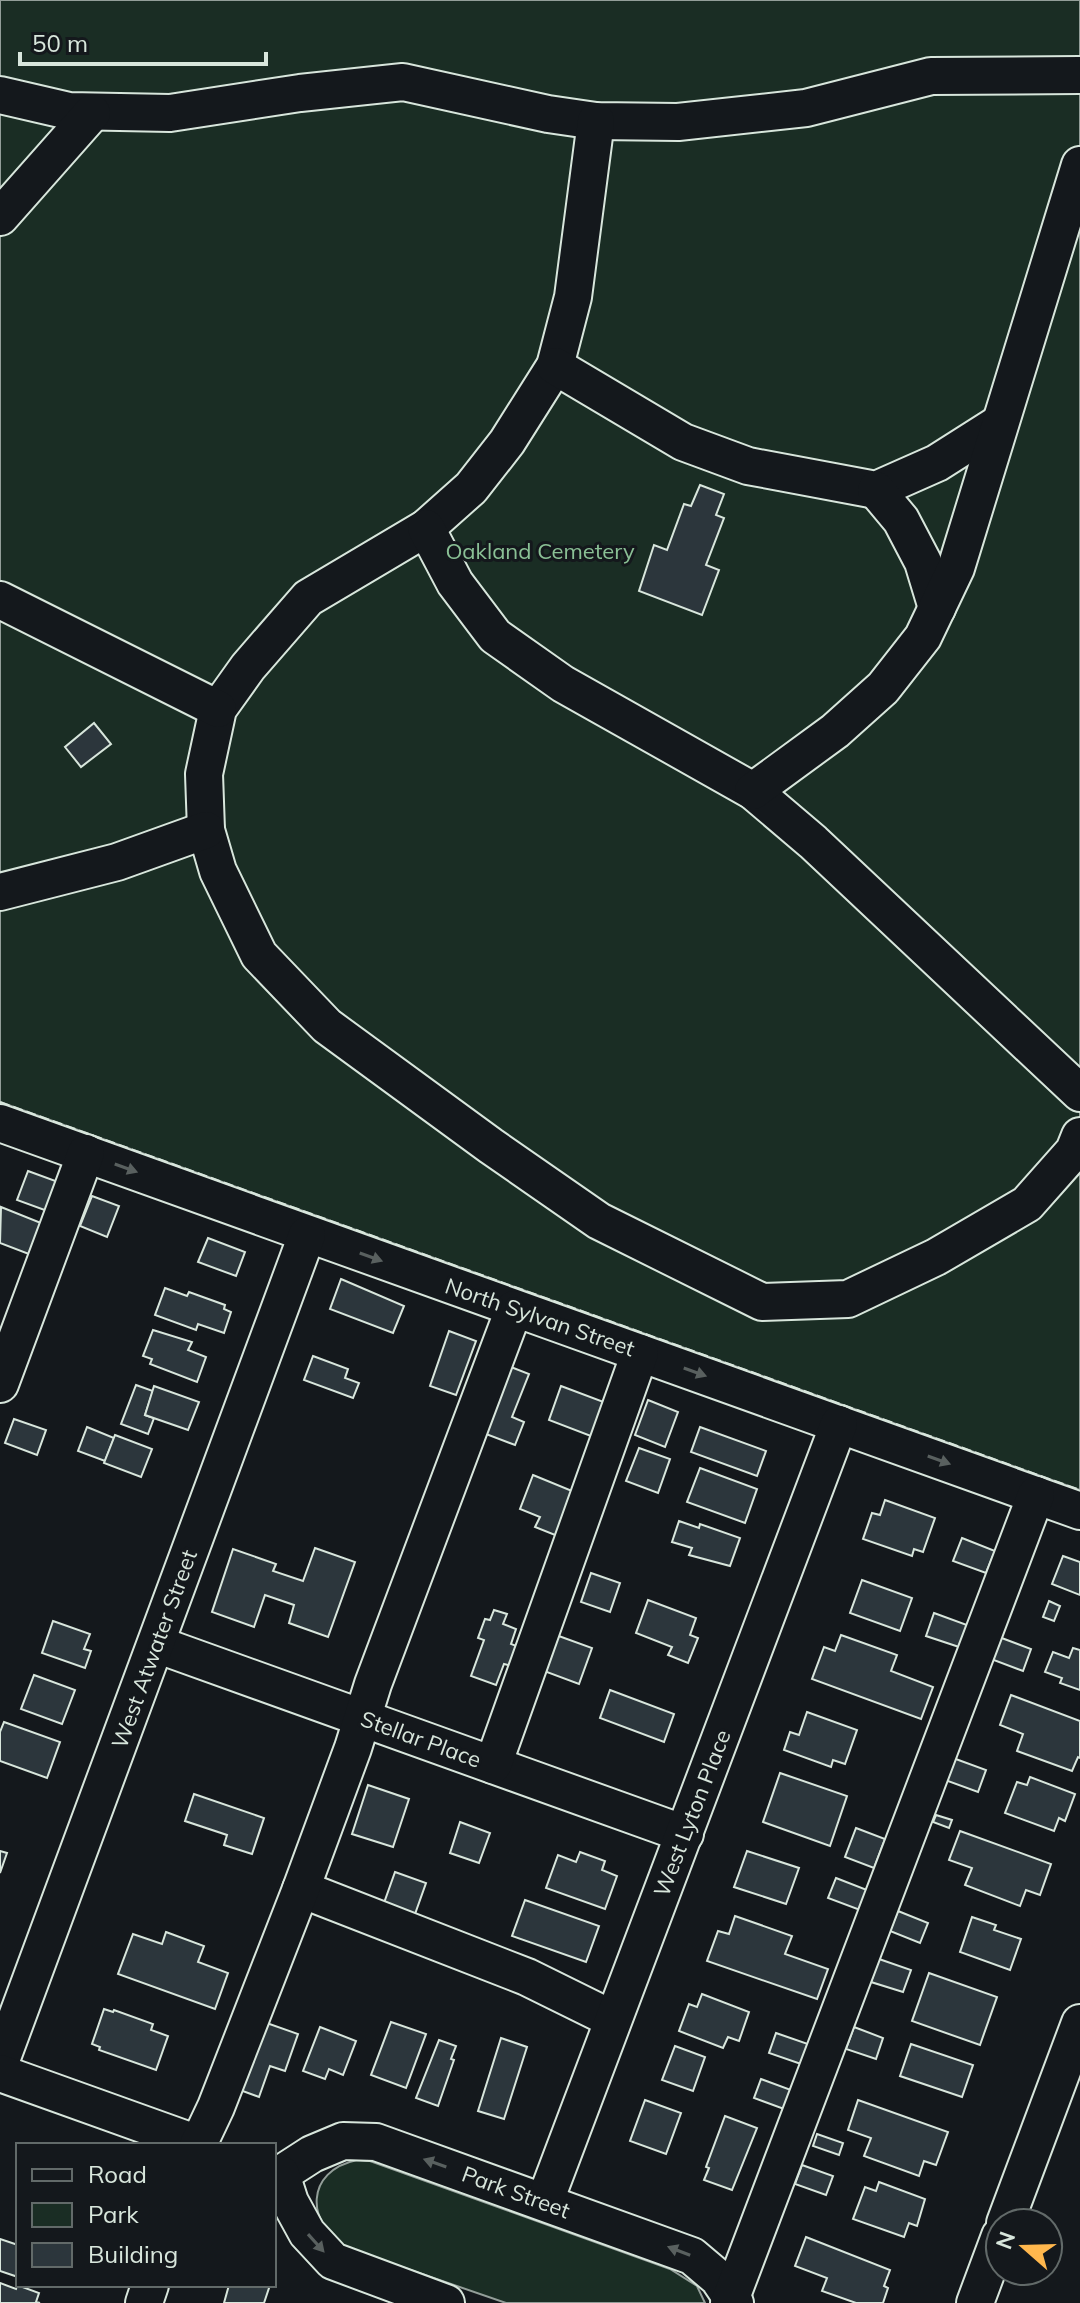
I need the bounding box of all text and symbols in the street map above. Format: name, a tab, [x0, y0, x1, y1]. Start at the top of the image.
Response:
scale bar	[20, 16, 266, 66]
text: 50 m	[32, 28, 88, 58]
park label: Oakland Cemetery	[445, 537, 635, 565]
one-way arrow	[114, 1162, 138, 1175]
one-way arrow	[359, 1252, 383, 1264]
street label: North Sylvan Street	[442, 1271, 639, 1363]
one-way arrow	[683, 1367, 707, 1379]
one-way arrow	[928, 1455, 952, 1467]
street label: West Atwater Street	[105, 1546, 203, 1752]
street label: Stellar Place	[357, 1704, 485, 1774]
street label: West Lyton Place	[647, 1726, 737, 1900]
legend	[16, 2143, 276, 2287]
one-way arrow	[423, 2156, 447, 2169]
text: Road	[88, 2159, 147, 2189]
street label: Park Street	[458, 2160, 574, 2225]
text: Park	[88, 2199, 139, 2229]
north arrow	[984, 2207, 1064, 2287]
text: N	[989, 2228, 1021, 2253]
one-way arrow	[306, 2233, 324, 2252]
text: Building	[88, 2239, 178, 2269]
one-way arrow	[667, 2244, 691, 2257]

